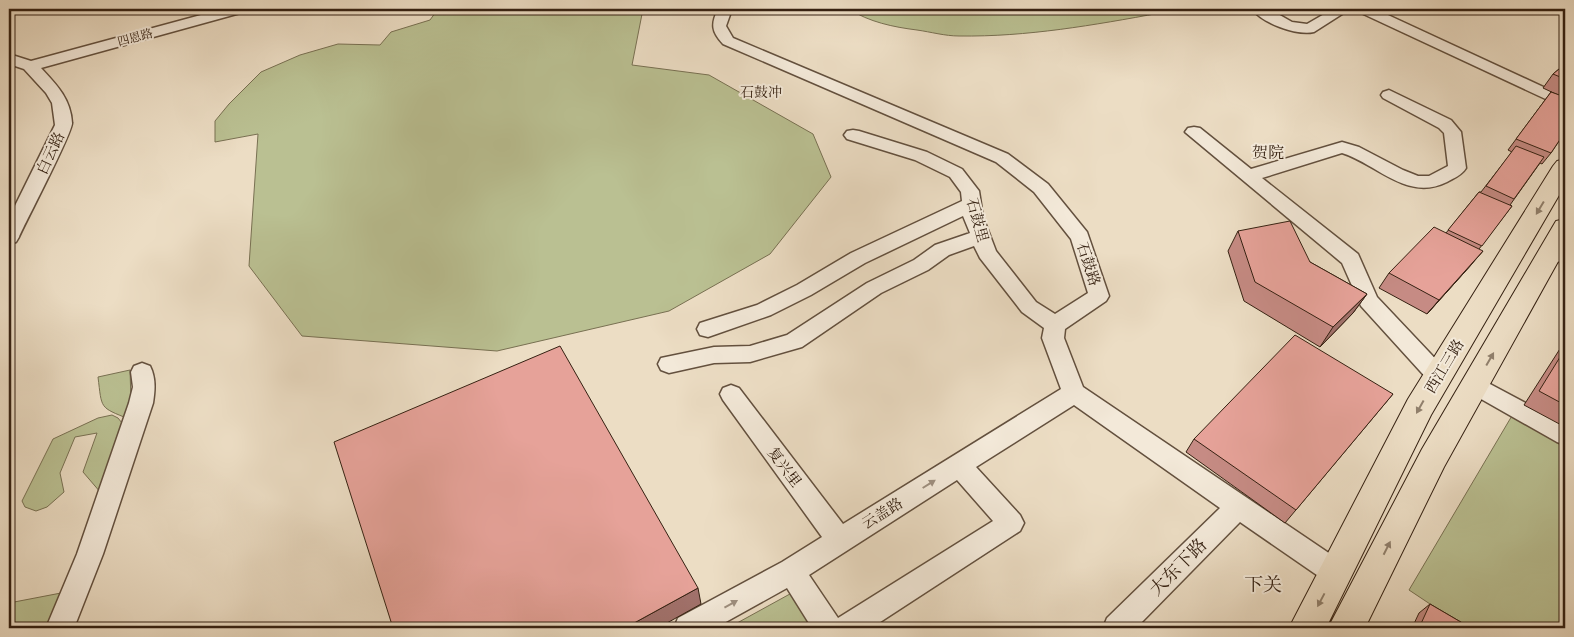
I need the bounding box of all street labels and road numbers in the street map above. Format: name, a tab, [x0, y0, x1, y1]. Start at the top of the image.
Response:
street label: 四恩路	[116, 25, 154, 49]
street label: 白云路	[32, 129, 68, 177]
street label: 石鼓里	[963, 196, 993, 244]
street label: 石鼓路	[1073, 240, 1105, 288]
street label: 西江三路	[1420, 335, 1468, 397]
street label: 复兴里	[764, 443, 806, 491]
street label: 云盖路	[858, 493, 906, 533]
street label: 大东下路	[1145, 534, 1211, 600]

